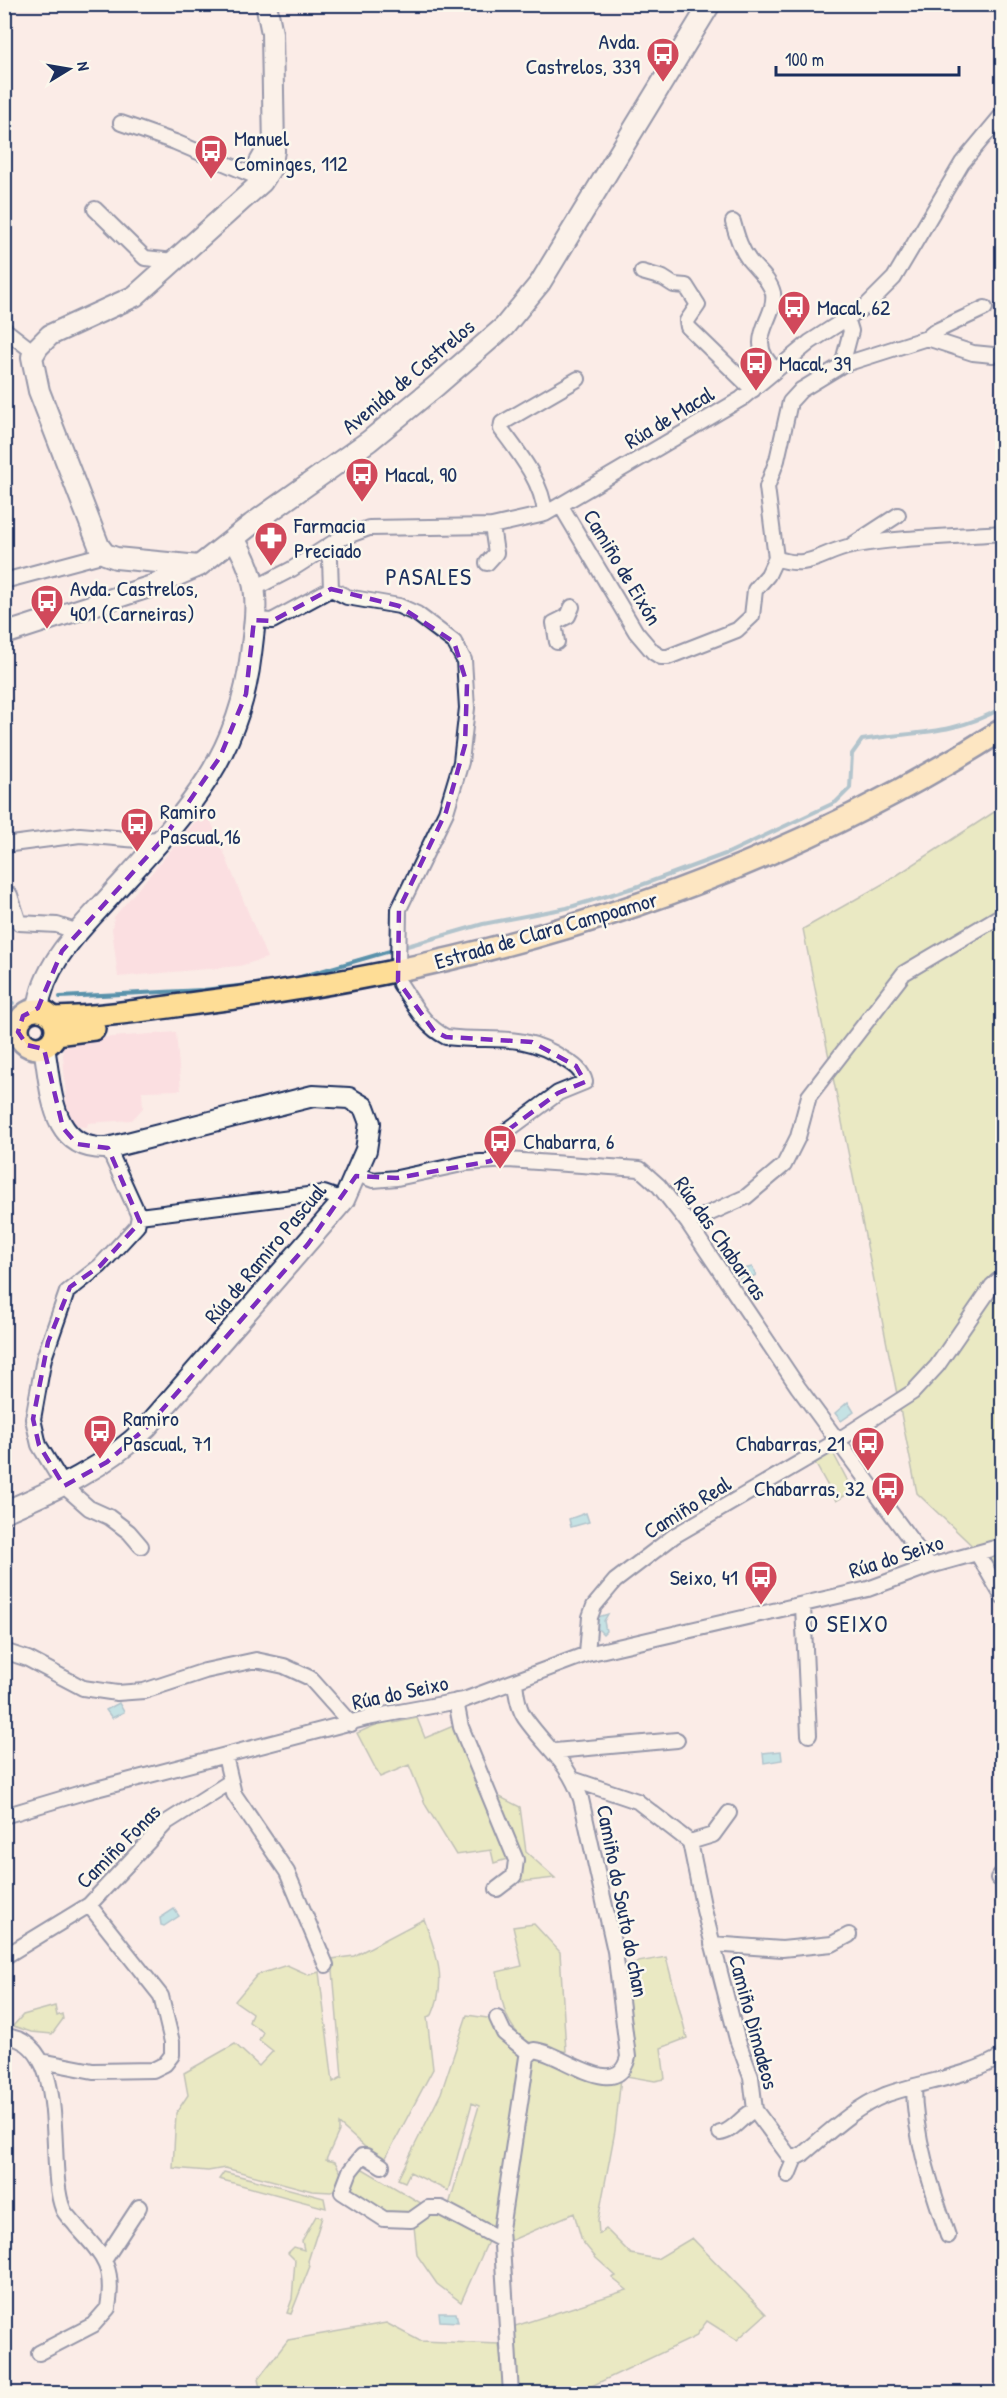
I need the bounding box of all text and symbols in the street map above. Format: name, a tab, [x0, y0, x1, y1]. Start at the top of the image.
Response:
place label: Avda. Castrelos, 339	[526, 26, 640, 81]
bus stop icon: Avda. Castrelos, 339	[645, 36, 681, 83]
north arrow	[39, 39, 99, 99]
scale bar	[776, 39, 959, 77]
text: 100 m	[785, 47, 824, 72]
text: N	[72, 60, 95, 73]
place label: Manuel Cominges, 112	[234, 123, 348, 178]
bus stop icon: Manuel Cominges, 112	[193, 133, 229, 180]
bus stop icon: Macal, 62	[776, 289, 812, 336]
place label: Macal, 62	[817, 292, 891, 322]
street label: Avenida de Castrelos	[335, 311, 481, 441]
bus stop icon: Macal, 39	[738, 345, 774, 392]
place label: Macal, 39	[779, 348, 851, 378]
street label: Rúa de Macal	[619, 378, 720, 456]
bus stop icon: Macal, 90	[344, 456, 380, 503]
place label: Macal, 90	[385, 459, 457, 489]
street label: Camiño de Eixón	[577, 503, 669, 631]
place label: Farmacia Preciado	[293, 510, 365, 565]
pharmacy icon: Farmacia Preciado	[253, 520, 289, 567]
district label: PASALES	[385, 560, 473, 592]
place label: Avda. Castrelos, 401 (Carneiras)	[70, 573, 198, 628]
bus stop icon: Avda. Castrelos, 401 (Carneiras)	[29, 583, 65, 630]
place label: Ramiro Pascual,16	[160, 796, 241, 851]
bus stop icon: Ramiro Pascual,16	[119, 806, 155, 853]
street label: Estrada de Clara Campoamor	[431, 884, 662, 976]
bus stop icon: Chabarra, 6	[482, 1123, 518, 1170]
place label: Chabarra, 6	[523, 1126, 615, 1156]
street label: Rúa das Chabarras	[667, 1170, 775, 1306]
street label: Rúa de Ramiro Pascual	[197, 1176, 333, 1330]
place label: Ramiro Pascual, 71	[123, 1403, 211, 1458]
bus stop icon: Ramiro Pascual, 71	[82, 1413, 118, 1460]
bus stop icon: Chabarras, 21	[850, 1425, 886, 1472]
place label: Chabarras, 21	[736, 1428, 845, 1458]
street label: Camiño Real	[638, 1468, 736, 1546]
bus stop icon: Chabarras, 32	[870, 1470, 906, 1517]
place label: Chabarras, 32	[754, 1473, 866, 1503]
street label: Rúa do Seixo	[845, 1527, 947, 1585]
bus stop icon: Seixo, 41	[743, 1559, 779, 1606]
place label: Seixo, 41	[670, 1562, 738, 1592]
district label: O SEIXO	[805, 1607, 889, 1639]
street label: Rúa do Seixo	[349, 1667, 451, 1717]
street label: Camiño Fonas	[69, 1797, 167, 1895]
street label: Camiño do Souto do chan	[590, 1802, 656, 2000]
street label: Camiño Dimadeos	[722, 1951, 786, 2093]

